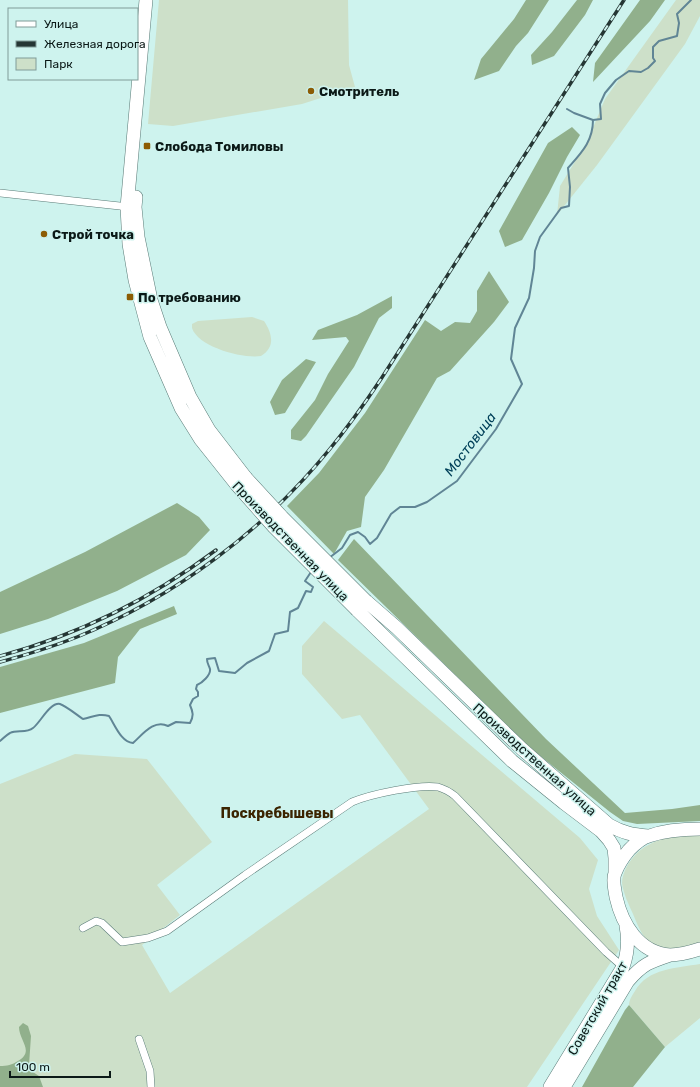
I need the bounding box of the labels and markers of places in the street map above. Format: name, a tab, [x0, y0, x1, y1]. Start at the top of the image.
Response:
place label: Смотритель	[319, 84, 399, 99]
marker: Смотритель	[306, 86, 316, 96]
place label: Слобода Томиловы	[155, 139, 284, 154]
marker: Слобода Томиловы	[142, 141, 152, 151]
place label: Строй точка	[52, 227, 134, 242]
marker: Строй точка	[39, 229, 49, 239]
place label: По требованию	[138, 290, 241, 305]
marker: По требованию	[125, 292, 135, 302]

